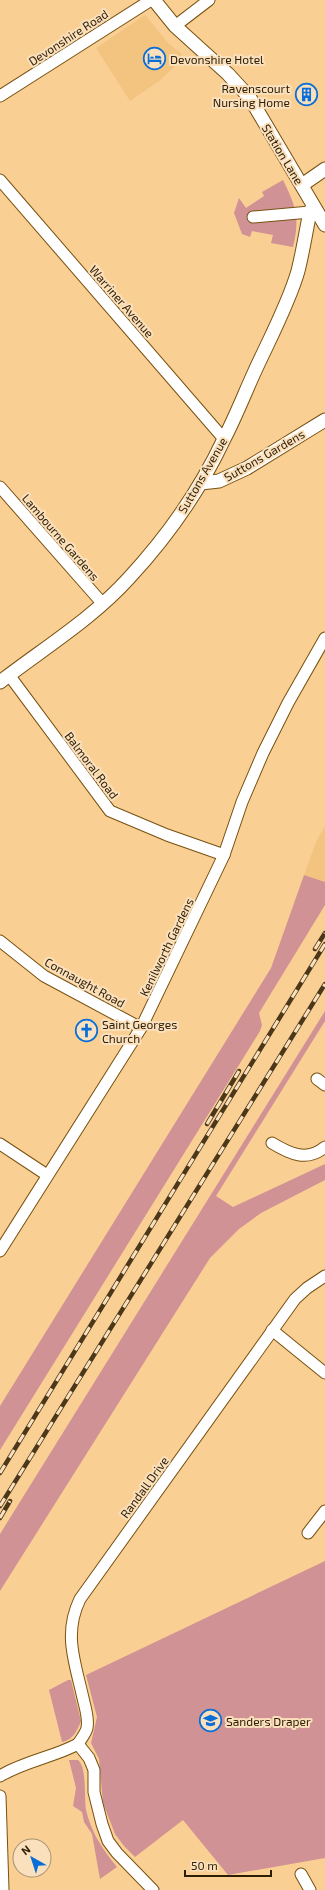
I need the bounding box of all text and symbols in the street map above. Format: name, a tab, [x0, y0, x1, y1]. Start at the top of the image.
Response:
street label: Devonshire Road	[26, 6, 110, 68]
hotel icon: Devonshire Hotel	[142, 46, 168, 72]
place label: Devonshire Hotel	[170, 52, 264, 66]
place label: Ravenscourt Nursing Home	[213, 81, 290, 109]
building icon: Ravenscourt Nursing Home	[293, 82, 319, 108]
street label: Station Lane	[259, 121, 307, 187]
street label: Warriner Avenue	[87, 262, 157, 340]
street label: Suttons Gardens	[221, 426, 307, 484]
street label: Suttons Avenue	[175, 435, 229, 515]
street label: Lambourne Gardens	[20, 491, 102, 583]
street label: Balmoral Road	[62, 729, 122, 801]
street label: Kenilworth Gardens	[136, 896, 196, 998]
street label: Connaught Road	[42, 954, 128, 1010]
place label: Saint Georges Church	[102, 1017, 177, 1045]
church icon: Saint Georges Church	[73, 1018, 99, 1044]
street label: Randall Drive	[117, 1454, 171, 1520]
school or university icon: Sanders Draper	[198, 1708, 224, 1734]
place label: Sanders Draper	[226, 1714, 311, 1728]
north arrow	[12, 1838, 52, 1878]
text: N	[18, 1842, 33, 1857]
scale bar	[185, 1852, 271, 1878]
text: 50 m	[191, 1858, 218, 1872]

